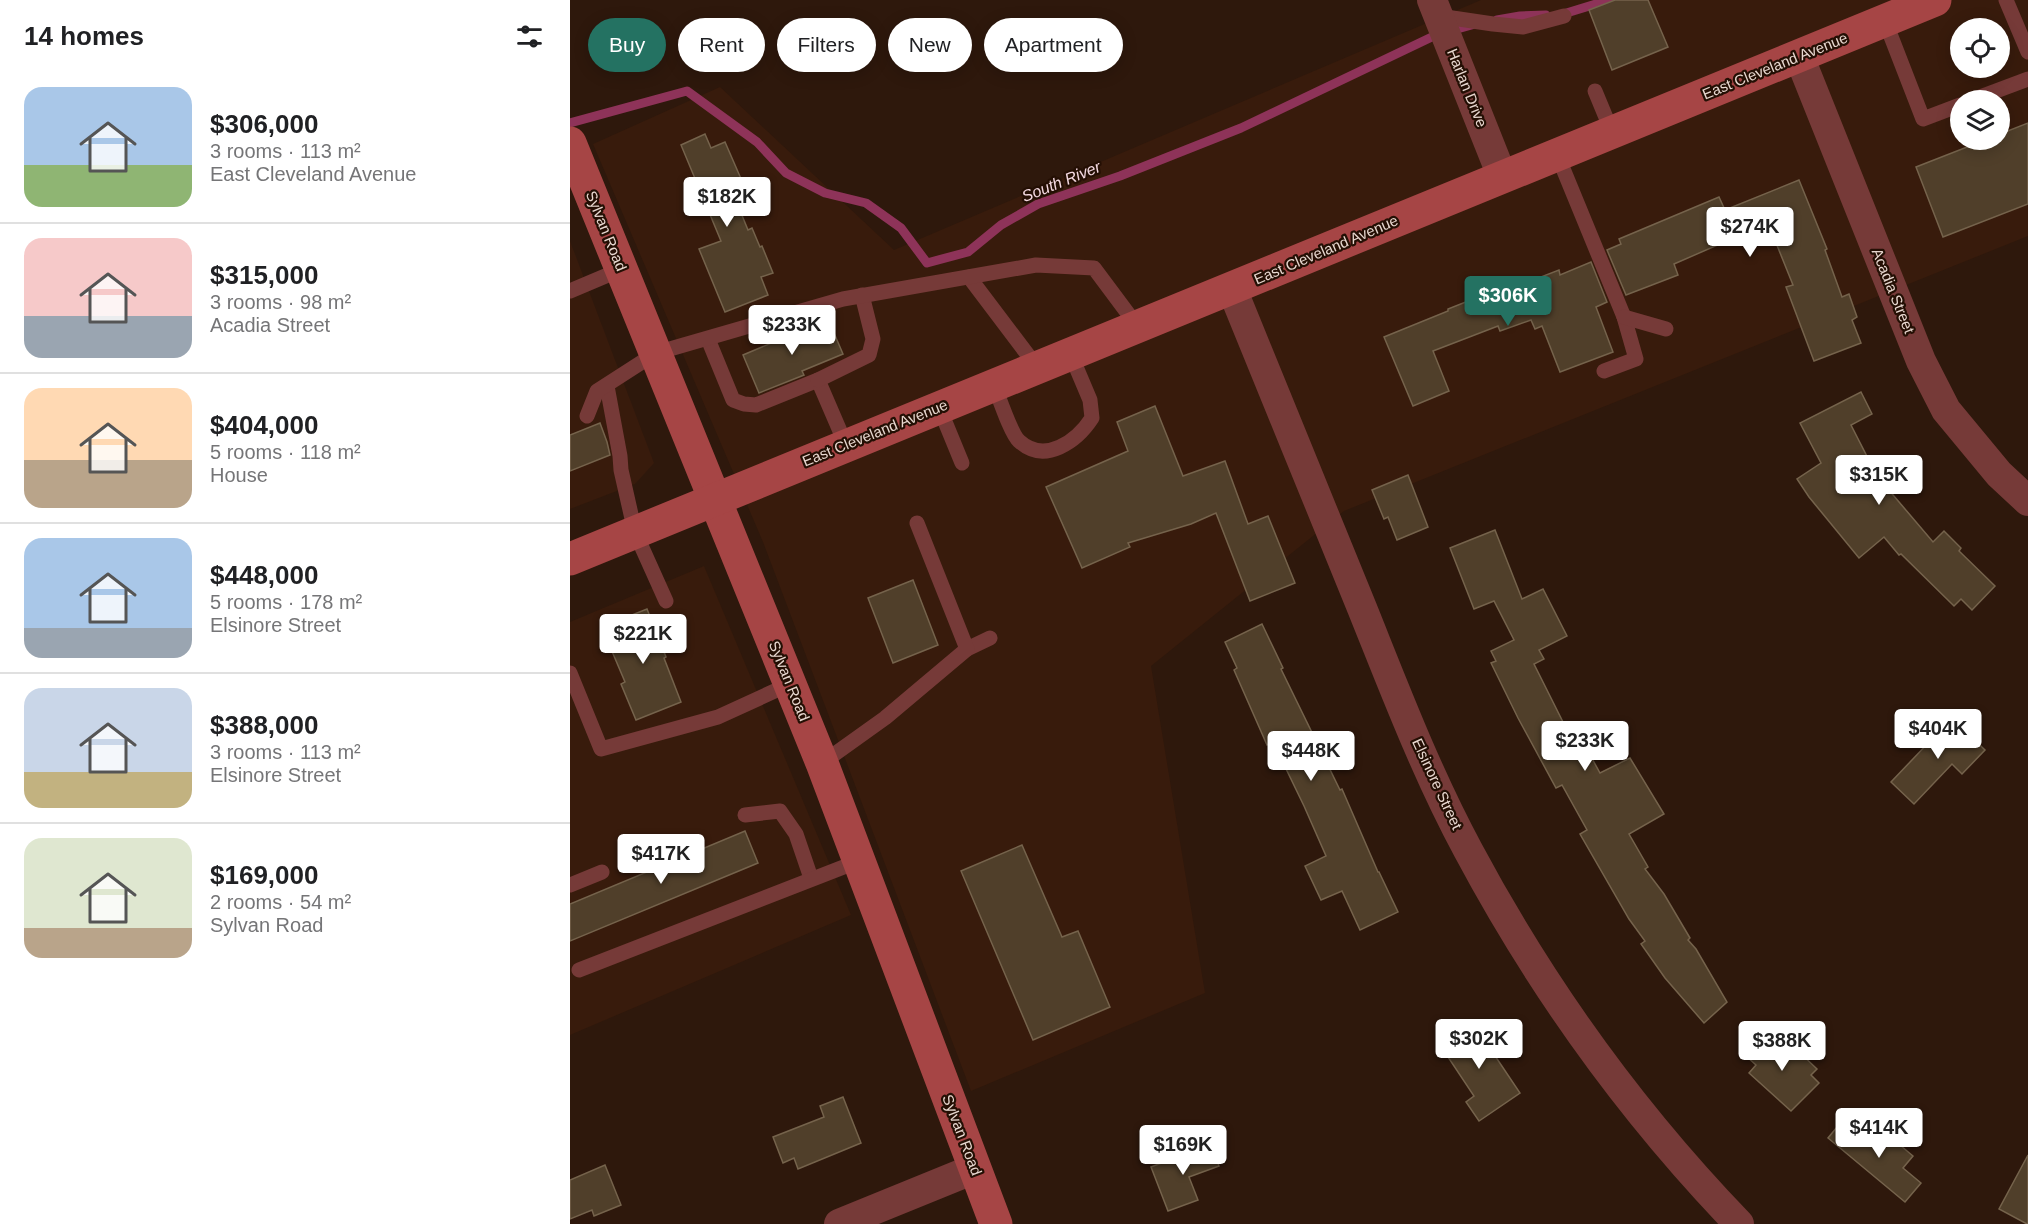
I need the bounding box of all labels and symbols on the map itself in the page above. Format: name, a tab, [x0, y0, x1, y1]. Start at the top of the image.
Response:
street label: East Cleveland Avenue	[1700, 29, 1850, 102]
street label: Harlan Drive	[1444, 46, 1491, 130]
water label: South River	[1019, 158, 1104, 205]
pin: $182K	[685, 177, 769, 228]
street label: Sylvan Road	[583, 188, 630, 273]
pin: $274K	[1708, 207, 1792, 258]
street label: East Cleveland Avenue	[1251, 211, 1400, 288]
street label: Acadia Street	[1869, 246, 1919, 337]
pin: $306K	[1466, 276, 1550, 327]
pin: $233K	[750, 305, 834, 356]
street label: East Cleveland Avenue	[800, 396, 950, 469]
pin: $315K	[1837, 455, 1921, 506]
pin: $221K	[601, 614, 685, 665]
street label: Sylvan Road	[766, 638, 813, 723]
pin: $404K	[1896, 709, 1980, 760]
pin: $233K	[1543, 721, 1627, 772]
pin: $448K	[1269, 731, 1353, 782]
street label: Elsinore Street	[1409, 736, 1466, 833]
pin: $417K	[619, 834, 703, 885]
pin: $302K	[1437, 1019, 1521, 1070]
pin: $388K	[1740, 1021, 1824, 1072]
street label: Sylvan Road	[939, 1092, 986, 1178]
pin: $414K	[1837, 1108, 1921, 1159]
pin: $169K	[1141, 1125, 1225, 1176]

